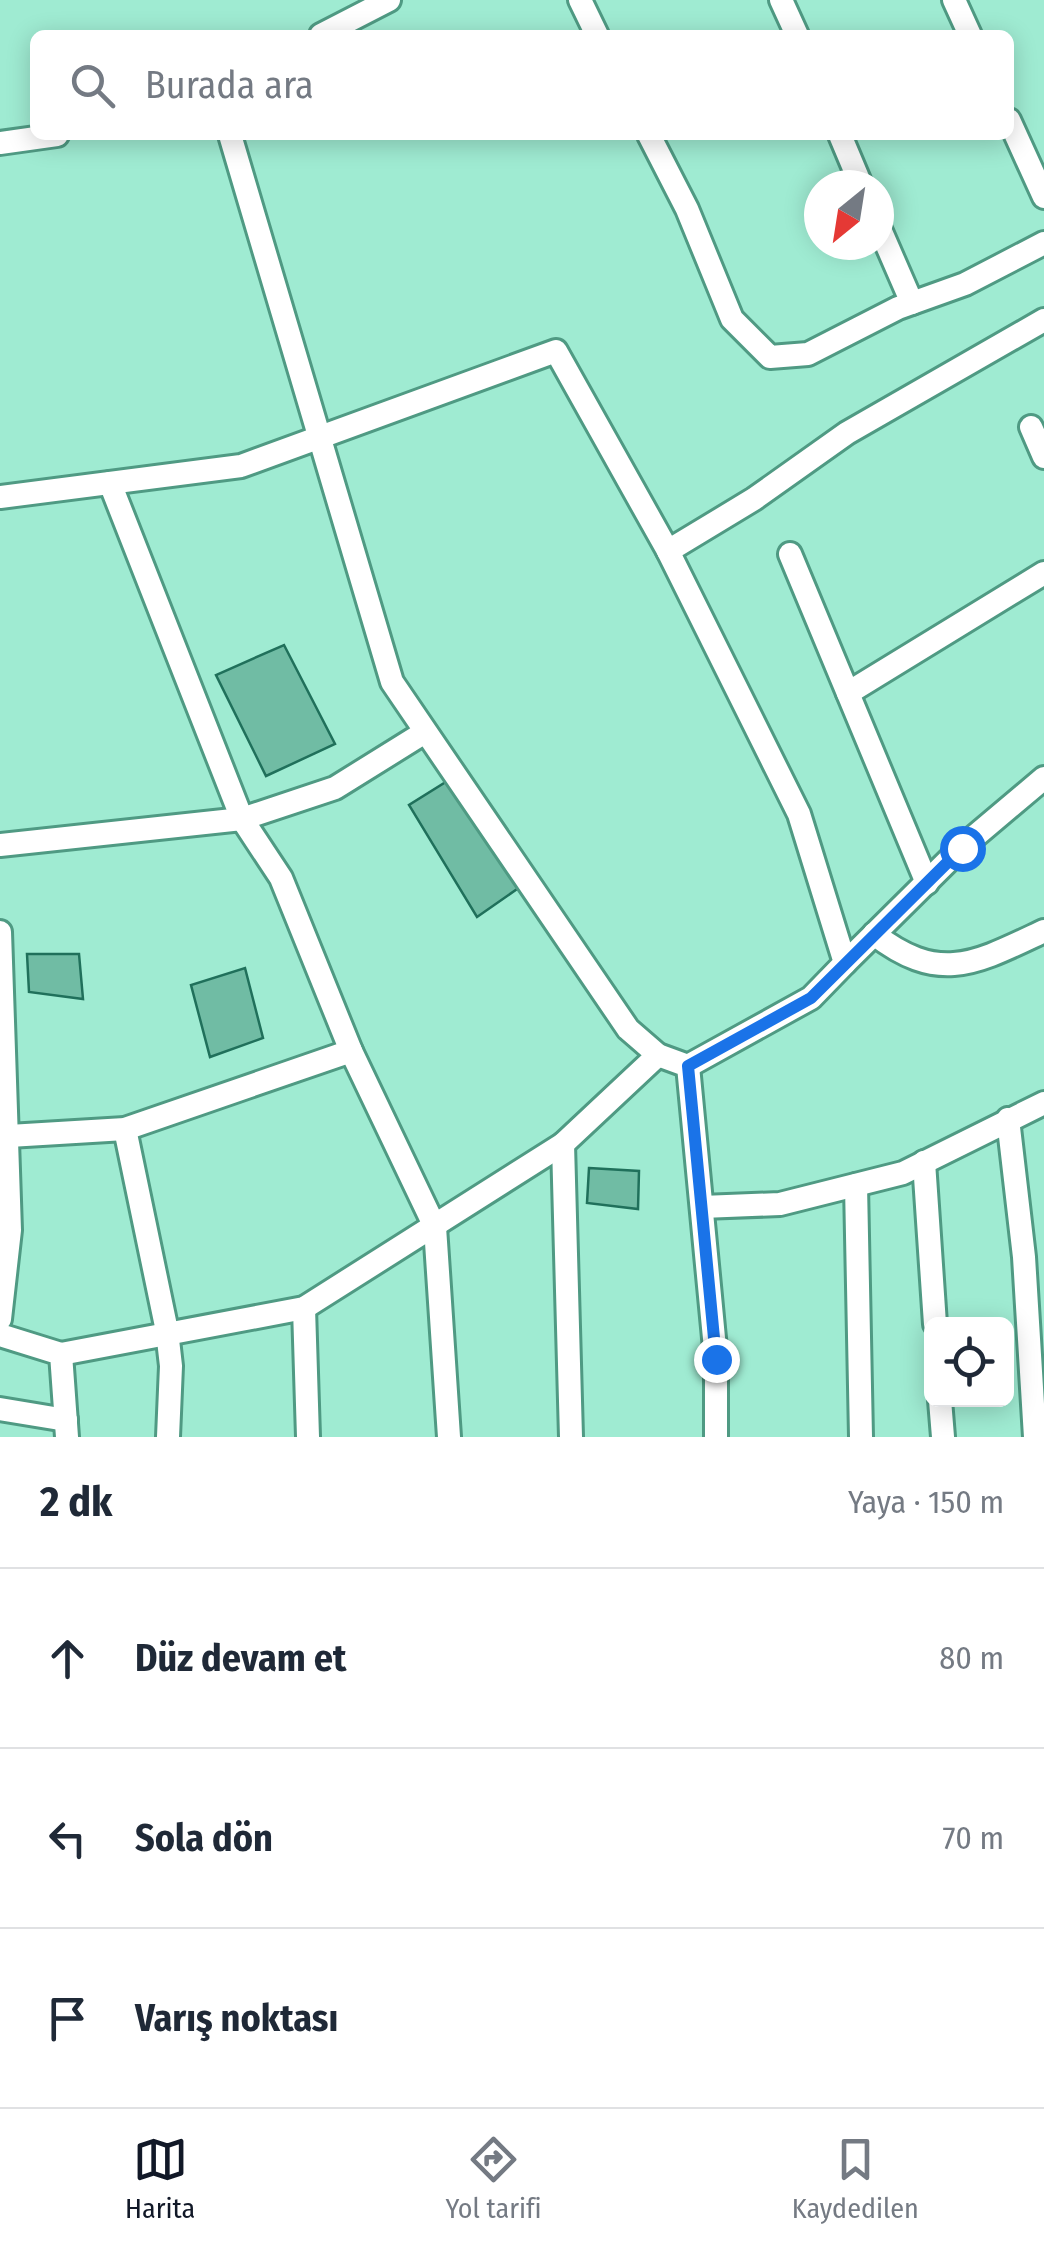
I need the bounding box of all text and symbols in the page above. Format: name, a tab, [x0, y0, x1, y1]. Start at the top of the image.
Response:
search box	[30, 30, 1014, 140]
icon: search	[65, 58, 120, 113]
text: Burada ara	[145, 62, 314, 108]
north arrow	[804, 170, 894, 260]
route start	[940, 826, 986, 872]
map controls	[924, 1317, 1014, 1407]
button: locate	[924, 1317, 1014, 1407]
route end	[694, 1337, 740, 1383]
text: 2 dk	[40, 1477, 112, 1527]
text: Yaya · 150 m	[848, 1483, 1004, 1521]
icon: ahead	[40, 1631, 95, 1686]
text: Düz devam et	[135, 1635, 346, 1681]
text: 80 m	[939, 1639, 1004, 1677]
icon: left	[40, 1811, 95, 1866]
text: Sola dön	[135, 1815, 273, 1861]
text: 70 m	[943, 1819, 1004, 1857]
icon: arrive	[40, 1991, 95, 2046]
text: Varış noktası	[135, 1995, 338, 2041]
tab: Harita	[125, 2132, 195, 2225]
tab: Yol tarifi	[446, 2132, 542, 2225]
tab: Kaydedilen	[792, 2132, 919, 2225]

